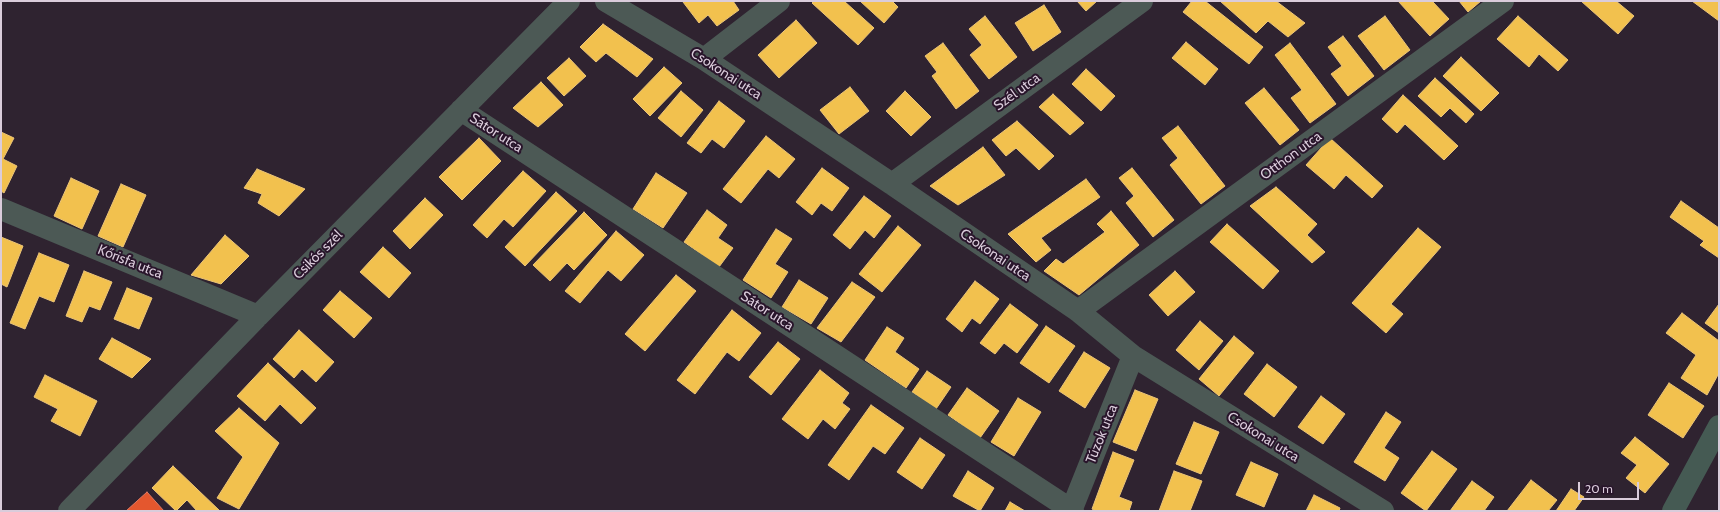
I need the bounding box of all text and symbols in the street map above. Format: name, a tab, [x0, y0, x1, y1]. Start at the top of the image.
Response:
street label: Csokonai utca	[687, 45, 765, 103]
street label: Szél utca	[991, 70, 1043, 114]
street label: Sátor utca	[466, 110, 526, 156]
street label: Otthon utca	[1257, 128, 1325, 184]
street label: Csokonai utca	[957, 225, 1033, 285]
street label: Csikós szél	[290, 227, 346, 283]
street label: Kőrisfa utca	[95, 241, 165, 283]
street label: Sátor utca	[737, 288, 797, 334]
street label: Túzok utca	[1083, 402, 1121, 466]
street label: Csokonai utca	[1224, 408, 1302, 466]
scale bar	[1580, 474, 1641, 500]
text: 20 m	[1585, 481, 1613, 496]

